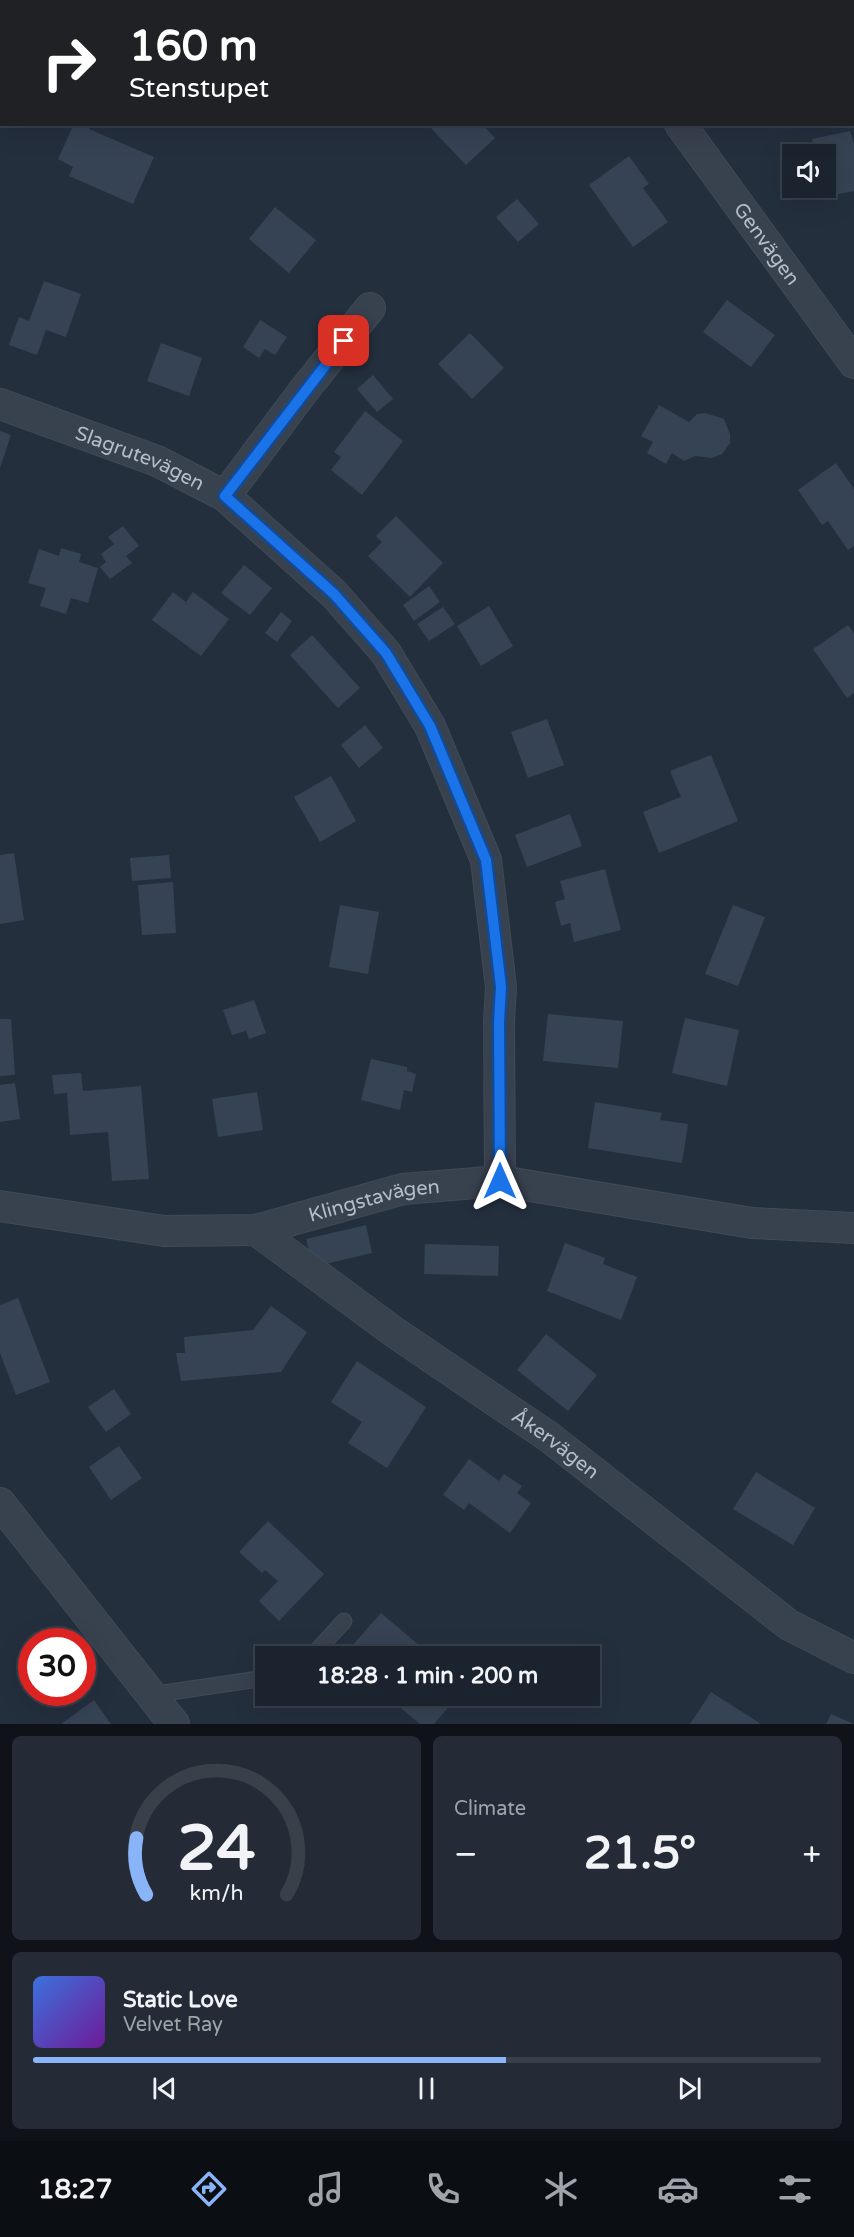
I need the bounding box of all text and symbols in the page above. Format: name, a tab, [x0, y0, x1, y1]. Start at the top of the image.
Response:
text: 160 m	[129, 21, 258, 72]
icon: right	[30, 24, 108, 102]
text: Stenstupet	[129, 72, 269, 105]
map controls	[782, 144, 836, 198]
button: sound	[782, 144, 836, 198]
street label: Genvägen	[728, 198, 804, 290]
pin	[318, 315, 369, 366]
icon: arrive	[327, 324, 360, 357]
street label: Slagrutevägen	[72, 421, 208, 496]
position arrow	[468, 1149, 532, 1213]
street label: Klingstavägen	[306, 1175, 441, 1228]
street label: Åkervägen	[507, 1403, 603, 1484]
speed limit sign: 30	[18, 1628, 96, 1706]
text: 18:28 · 1 min · 200 m	[317, 1663, 538, 1689]
text: Climate	[454, 1797, 526, 1821]
text: 24	[177, 1812, 256, 1887]
text: 21.5°	[584, 1827, 696, 1881]
text: −	[454, 1835, 478, 1874]
text: +	[802, 1835, 821, 1874]
text: km/h	[190, 1880, 243, 1906]
text: Static Love	[123, 1987, 238, 2013]
text: Velvet Ray	[123, 2013, 223, 2037]
icon: previous	[148, 2072, 181, 2105]
icon: pause	[410, 2072, 443, 2105]
icon: next	[673, 2072, 706, 2105]
icon: directions	[188, 2168, 230, 2210]
icon: music	[305, 2168, 347, 2210]
icon: phone	[422, 2168, 464, 2210]
icon: climate	[540, 2168, 582, 2210]
icon: car	[657, 2168, 699, 2210]
icon: filters	[774, 2168, 816, 2210]
text: 18:27	[38, 2173, 113, 2206]

